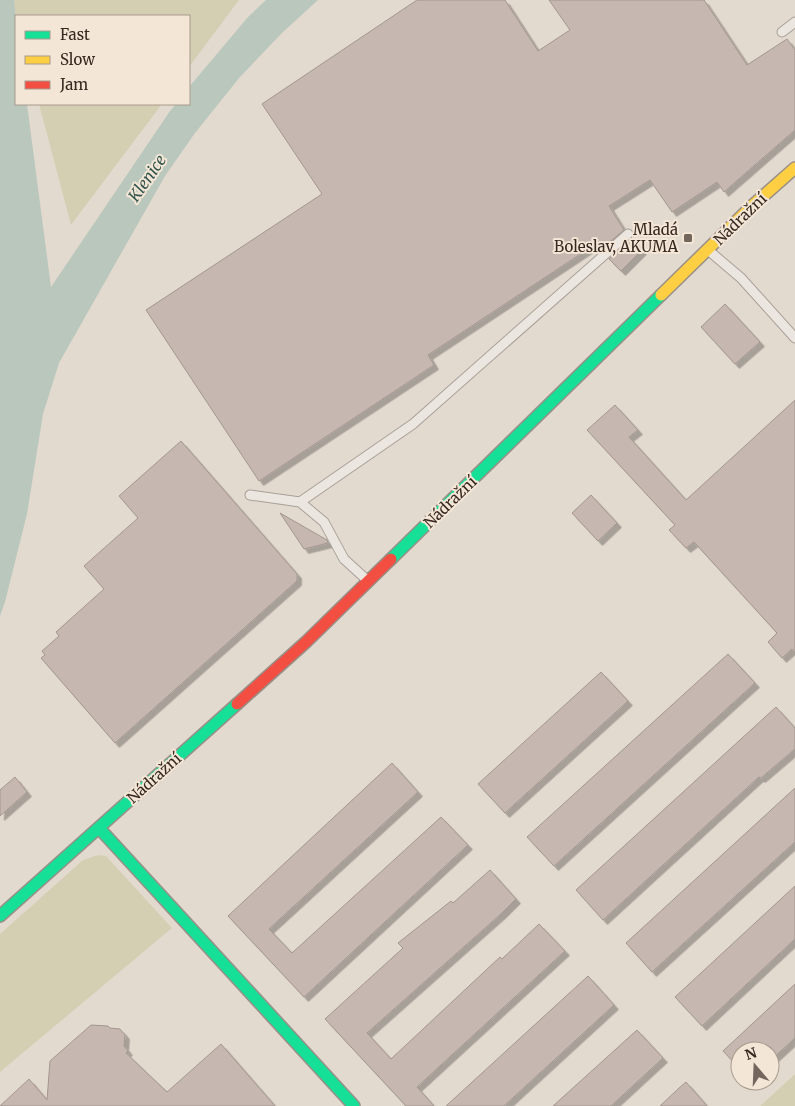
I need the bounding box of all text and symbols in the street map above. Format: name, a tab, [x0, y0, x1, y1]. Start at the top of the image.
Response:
legend	[15, 15, 190, 105]
text: Fast	[60, 25, 90, 44]
text: Slow	[60, 50, 95, 69]
text: Jam	[59, 75, 88, 94]
water label: Klenice	[123, 151, 170, 206]
street label: Nádražní	[710, 188, 771, 249]
place label: Mladá Boleslav, AKUMA	[554, 220, 678, 256]
marker: Mladá Boleslav, AKUMA	[682, 232, 694, 244]
street label: Nádražní	[420, 471, 481, 532]
street label: Nádražní	[123, 748, 186, 807]
north arrow	[730, 1041, 780, 1091]
text: N	[743, 1043, 759, 1064]

